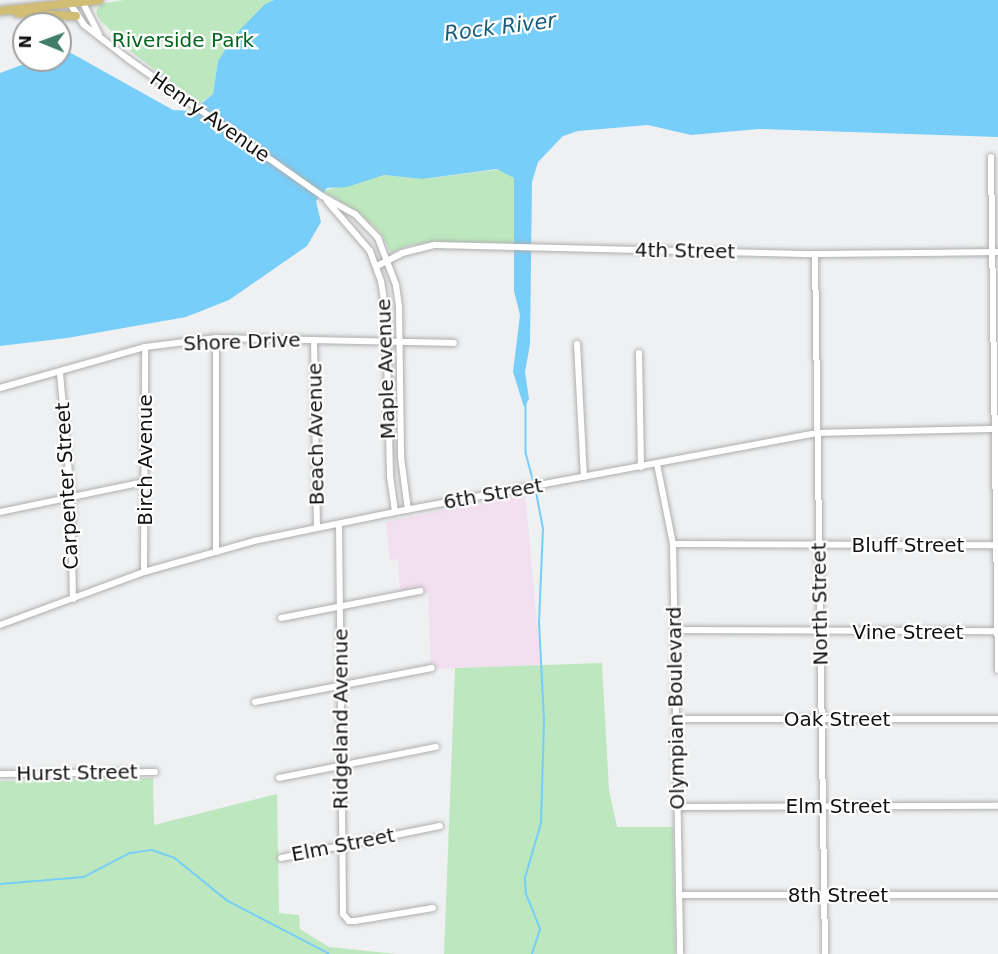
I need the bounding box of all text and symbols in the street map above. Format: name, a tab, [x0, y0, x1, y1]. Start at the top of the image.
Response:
water label: Rock River	[443, 8, 557, 46]
north arrow	[12, 12, 72, 72]
park label: Riverside Park	[112, 28, 254, 52]
text: N	[16, 35, 35, 49]
street label: Henry Avenue	[145, 67, 275, 167]
street label: 4th Street	[635, 238, 735, 264]
street label: Maple Avenue	[372, 298, 400, 440]
street label: Shore Drive	[183, 328, 301, 356]
street label: Beach Avenue	[303, 362, 329, 506]
street label: Birch Avenue	[133, 394, 157, 526]
street label: Carpenter Street	[51, 402, 83, 570]
street label: 6th Street	[441, 473, 545, 515]
street label: Bluff Street	[852, 533, 964, 557]
street label: North Street	[807, 542, 833, 666]
street label: Olympian Boulevard	[662, 606, 690, 810]
street label: Vine Street	[853, 620, 963, 644]
street label: Ridgeland Avenue	[329, 629, 353, 809]
street label: Oak Street	[784, 707, 890, 731]
street label: Hurst Street	[16, 760, 138, 786]
street label: Elm Street	[786, 794, 890, 818]
street label: Elm Street	[289, 823, 397, 867]
street label: 8th Street	[788, 883, 888, 907]

